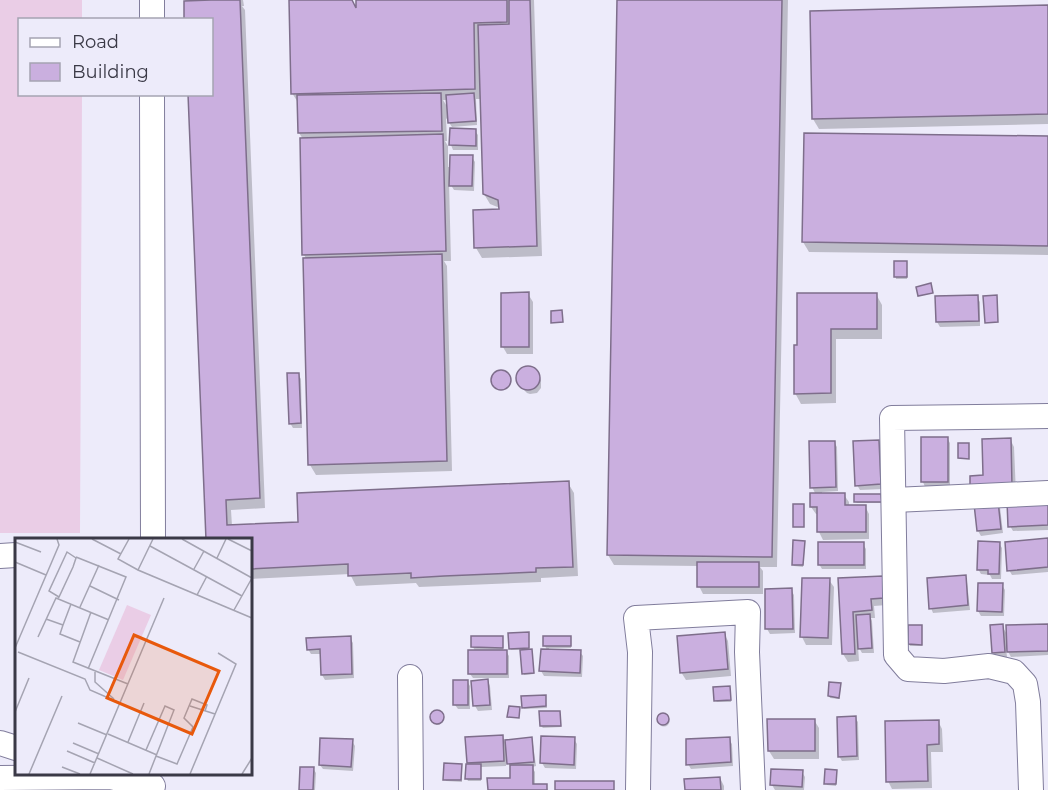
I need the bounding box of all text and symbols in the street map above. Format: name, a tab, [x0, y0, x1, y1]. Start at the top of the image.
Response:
legend	[18, 18, 213, 96]
text: Road	[72, 31, 119, 53]
text: Building	[72, 61, 149, 83]
inset map	[15, 538, 252, 775]

